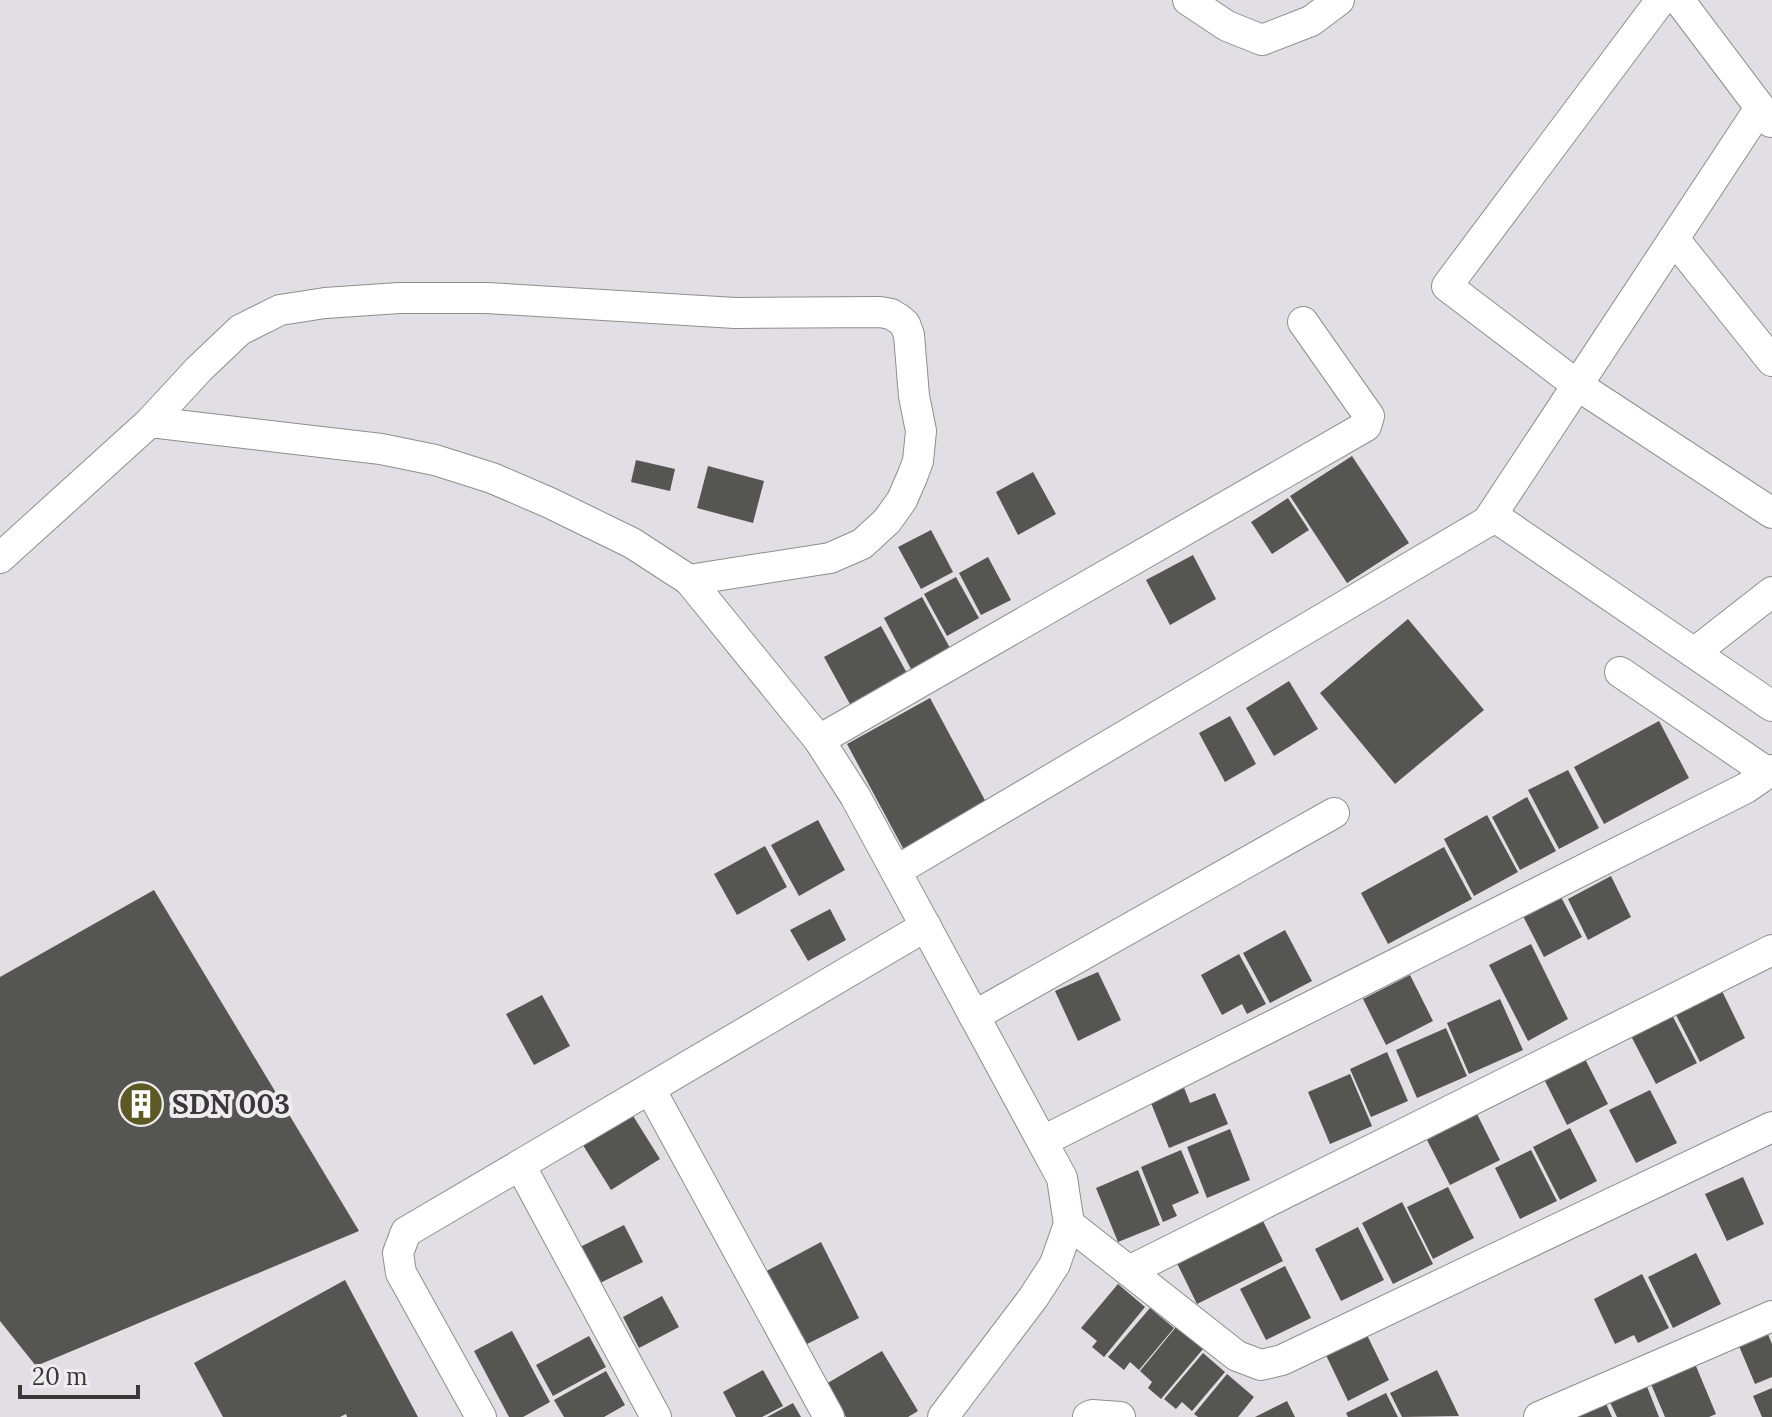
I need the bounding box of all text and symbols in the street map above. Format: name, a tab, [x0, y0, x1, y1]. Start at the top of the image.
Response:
building icon: SDN 003	[117, 1080, 165, 1128]
place label: SDN 003	[172, 1086, 290, 1122]
scale bar	[20, 1349, 138, 1399]
text: 20 m	[32, 1361, 88, 1392]

